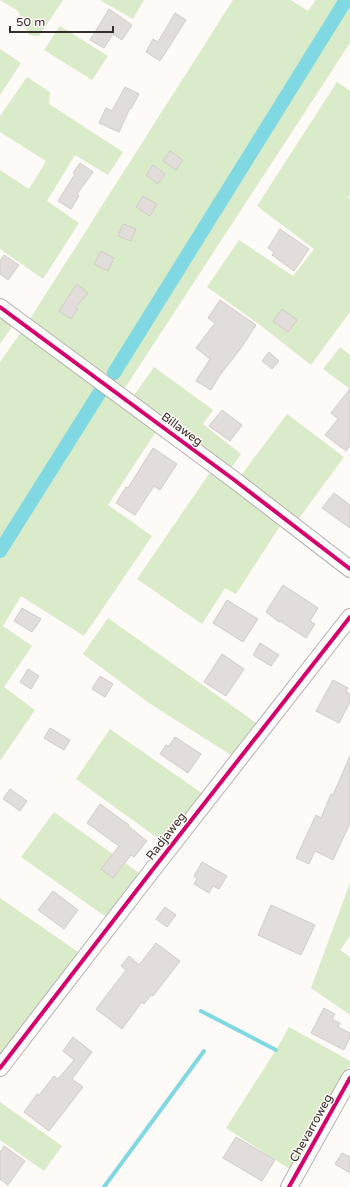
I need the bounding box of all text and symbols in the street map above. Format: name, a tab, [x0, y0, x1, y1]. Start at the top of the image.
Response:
scale bar	[10, 8, 113, 34]
text: 50 m	[16, 15, 45, 29]
street label: Billaweg	[159, 409, 205, 449]
street label: Radjaweg	[143, 809, 189, 863]
street label: Chevarroweg	[287, 1092, 335, 1164]

